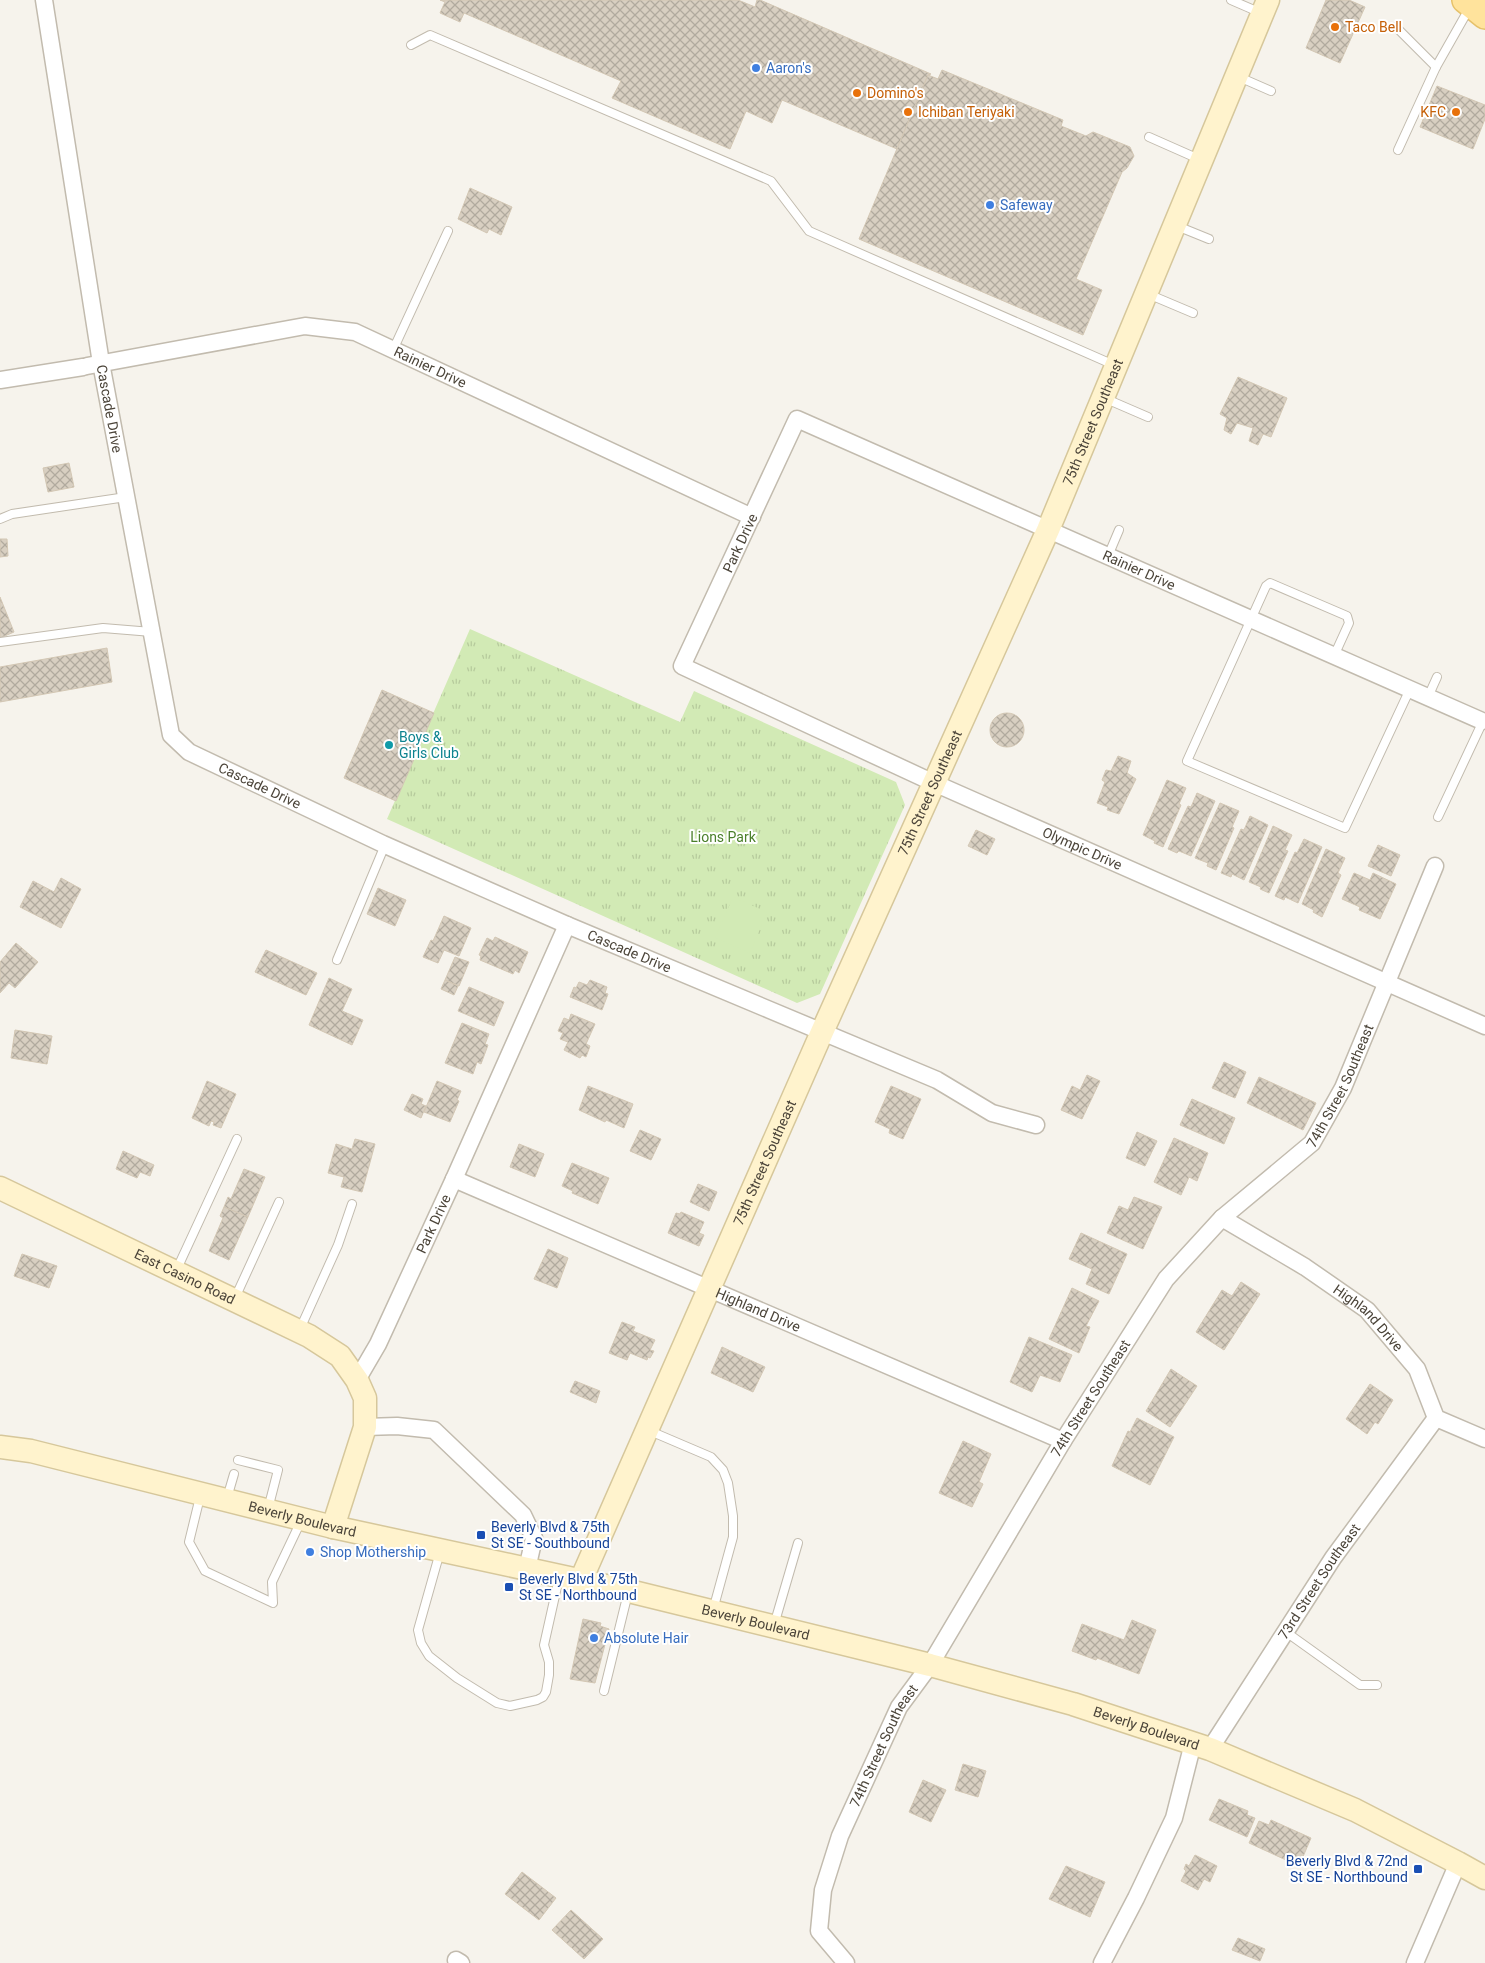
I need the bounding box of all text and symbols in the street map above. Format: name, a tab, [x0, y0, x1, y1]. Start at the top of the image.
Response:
place label: Taco Bell	[1345, 19, 1402, 35]
marker: Taco Bell	[1329, 21, 1341, 33]
place label: Aaron's	[766, 60, 812, 76]
marker: Aaron's	[750, 62, 762, 74]
place label: Domino's	[867, 85, 924, 101]
marker: Domino's	[851, 87, 863, 99]
place label: Ichiban Teriyaki	[918, 104, 1015, 120]
place label: KFC	[1420, 104, 1446, 120]
marker: Ichiban Teriyaki	[902, 106, 914, 118]
marker: KFC	[1450, 106, 1462, 118]
place label: Safeway	[1000, 197, 1053, 213]
marker: Safeway	[984, 199, 996, 211]
street label: Rainier Drive	[392, 343, 469, 391]
street label: 75th Street Southeast	[1059, 356, 1126, 488]
street label: Cascade Drive	[93, 363, 126, 454]
street label: Park Drive	[719, 511, 761, 575]
street label: Rainier Drive	[1100, 547, 1178, 593]
street label: 75th Street Southeast	[895, 727, 965, 858]
place label: Boys & Girls Club	[399, 729, 459, 761]
marker: Boys & Girls Club	[383, 739, 395, 751]
street label: Cascade Drive	[216, 759, 303, 812]
street label: Olympic Drive	[1040, 824, 1125, 873]
park label: Lions Park	[690, 829, 757, 845]
street label: Cascade Drive	[585, 926, 674, 976]
street label: 74th Street Southeast	[1303, 1021, 1377, 1150]
street label: 75th Street Southeast	[730, 1097, 799, 1228]
street label: Park Drive	[413, 1192, 454, 1256]
street label: East Casino Road	[132, 1246, 238, 1307]
street label: Highland Drive	[1330, 1281, 1406, 1354]
street label: Highland Drive	[713, 1285, 803, 1335]
street label: 74th Street Southeast	[1048, 1336, 1133, 1460]
street label: Beverly Boulevard	[247, 1498, 358, 1540]
place label: Beverly Blvd & 75th St SE - Southbound	[491, 1519, 610, 1551]
street label: 73rd Street Southeast	[1275, 1520, 1364, 1642]
marker: Beverly Blvd & 75th St SE - Southbound	[475, 1529, 487, 1541]
place label: Shop Mothership	[320, 1544, 426, 1560]
marker: Shop Mothership	[304, 1546, 316, 1558]
place label: Beverly Blvd & 75th St SE - Northbound	[519, 1571, 638, 1603]
marker: Beverly Blvd & 75th St SE - Northbound	[503, 1581, 515, 1593]
street label: Beverly Boulevard	[700, 1601, 811, 1643]
place label: Absolute Hair	[604, 1630, 689, 1646]
marker: Absolute Hair	[588, 1632, 600, 1644]
street label: 74th Street Southeast	[846, 1681, 921, 1810]
street label: Beverly Boulevard	[1091, 1703, 1201, 1753]
place label: Beverly Blvd & 72nd St SE - Northbound	[1286, 1853, 1408, 1885]
marker: Beverly Blvd & 72nd St SE - Northbound	[1412, 1863, 1424, 1875]

